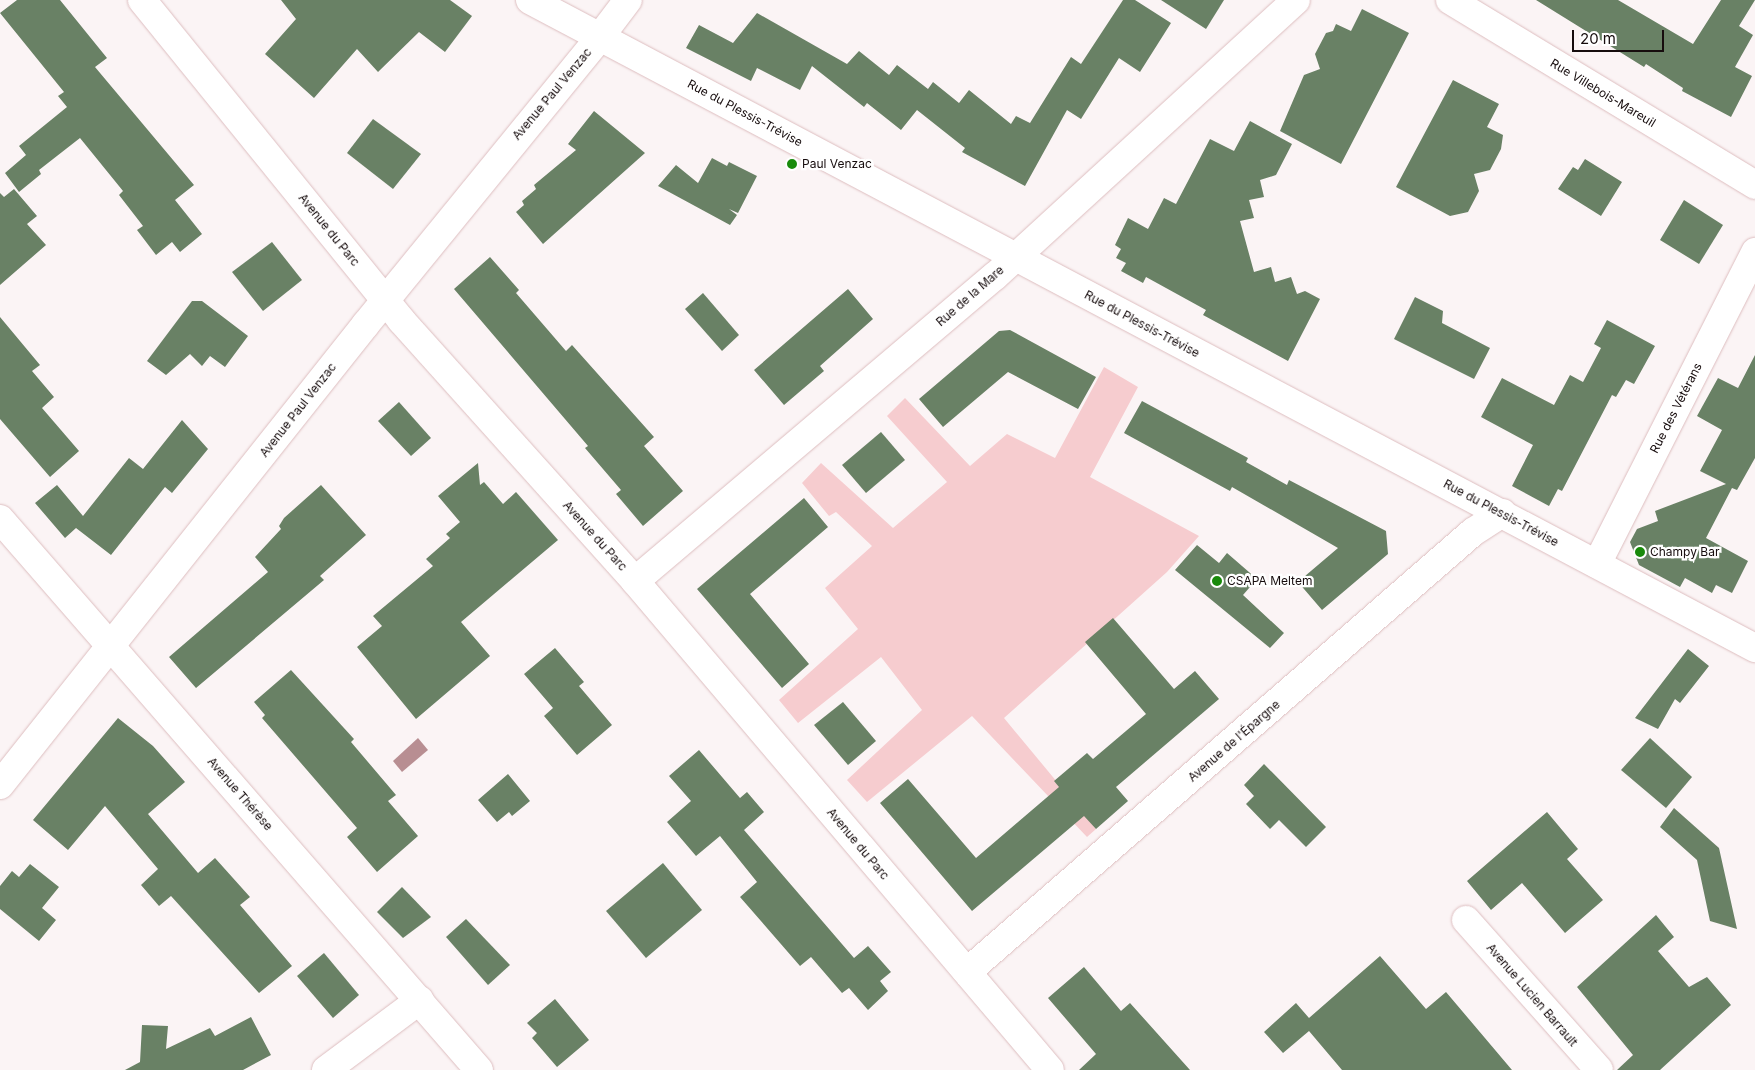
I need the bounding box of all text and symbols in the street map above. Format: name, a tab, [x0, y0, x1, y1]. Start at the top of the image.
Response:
scale bar	[1575, 20, 1668, 52]
text: 20 m	[1580, 29, 1616, 48]
street label: Avenue Paul Venzac	[509, 45, 595, 143]
street label: Rue Villebois-Mareuil	[1548, 56, 1658, 130]
street label: Rue du Plessis-Trévise	[685, 77, 805, 149]
place label: Paul Venzac	[802, 157, 872, 171]
marker: Paul Venzac	[786, 158, 798, 170]
street label: Avenue du Parc	[295, 191, 363, 269]
street label: Rue de la Mare	[933, 263, 1007, 329]
street label: Rue du Plessis-Trévise	[1082, 288, 1202, 360]
street label: Avenue Paul Venzac	[257, 360, 339, 460]
street label: Rue des Vétérans	[1647, 360, 1705, 456]
street label: Rue du Plessis-Trévise	[1441, 477, 1561, 549]
street label: Avenue du Parc	[560, 498, 630, 574]
place label: Champy Bar	[1650, 545, 1719, 559]
marker: Champy Bar	[1634, 546, 1646, 558]
place label: CSAPA Meltem	[1227, 574, 1312, 588]
marker: CSAPA Meltem	[1211, 575, 1223, 587]
street label: Avenue de l'Épargne	[1185, 697, 1283, 785]
street label: Avenue Thérèse	[204, 755, 276, 833]
street label: Avenue du Parc	[824, 805, 892, 883]
street label: Avenue Lucien Barrault	[1484, 941, 1580, 1049]

